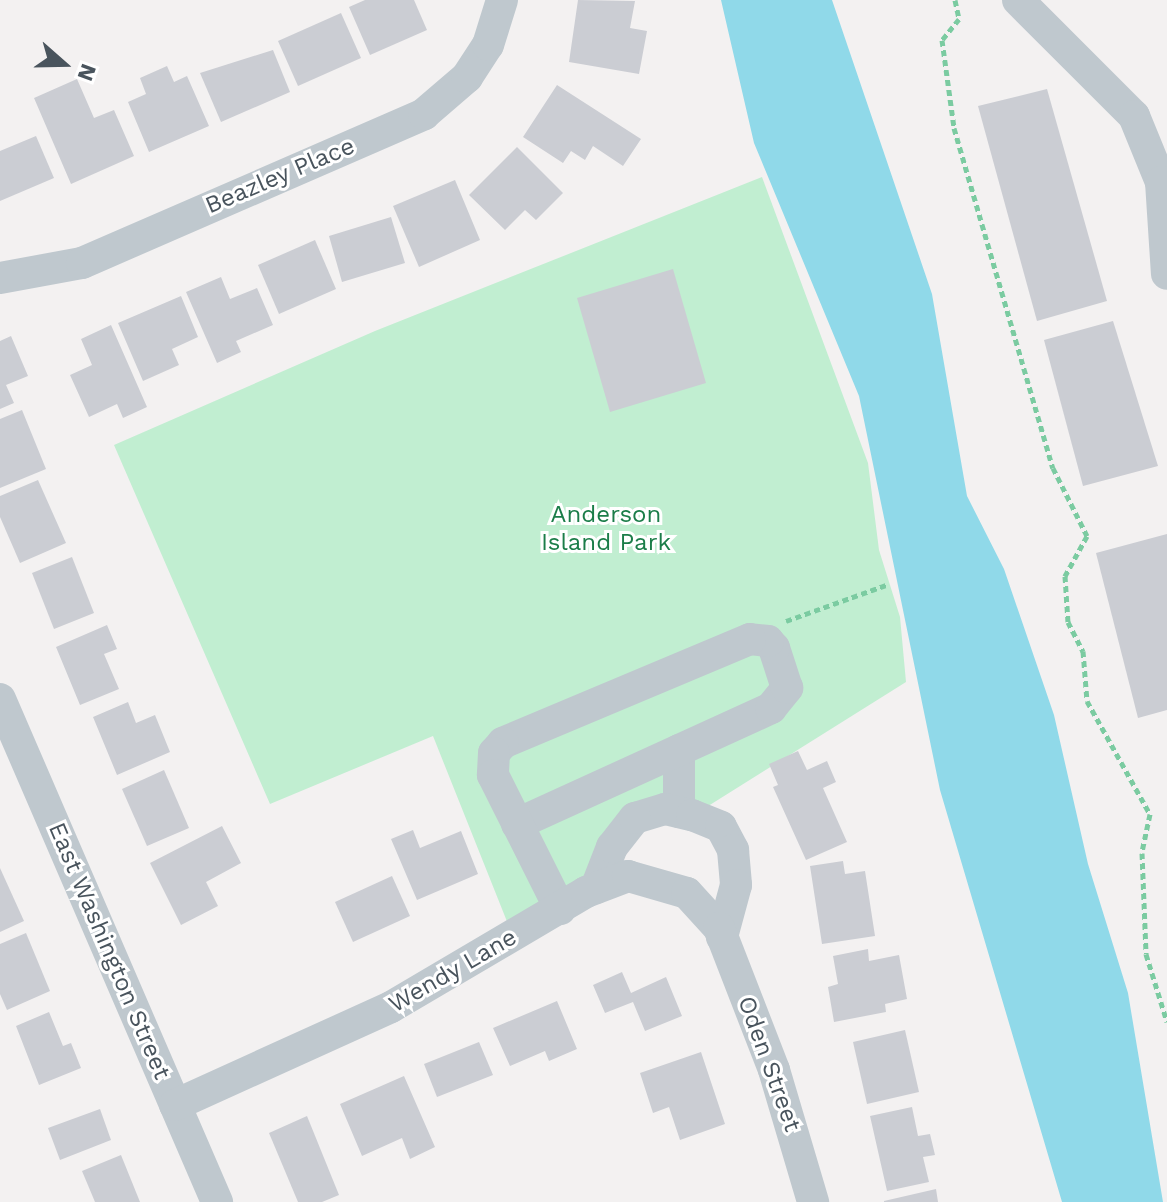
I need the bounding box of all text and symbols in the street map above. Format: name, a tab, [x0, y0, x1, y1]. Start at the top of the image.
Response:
north arrow	[24, 24, 104, 104]
text: N	[72, 60, 102, 84]
street label: Beazley Place	[201, 131, 359, 221]
park label: Anderson Island Park	[541, 501, 671, 557]
street label: East Washington Street	[42, 818, 176, 1084]
street label: Wendy Lane	[384, 923, 522, 1019]
street label: Oden Street	[731, 992, 807, 1136]

